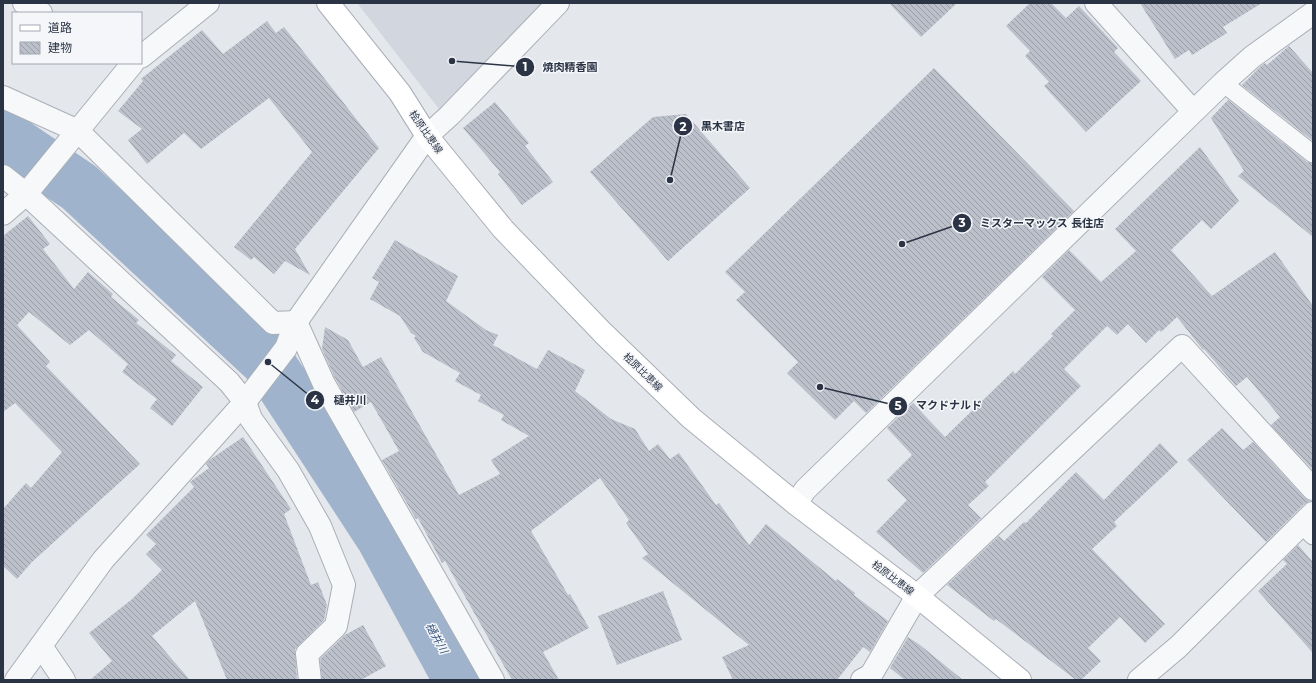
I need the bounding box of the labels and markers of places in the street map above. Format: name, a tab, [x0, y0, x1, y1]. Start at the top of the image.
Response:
callout: 焼肉精香園	[515, 55, 606, 78]
callout: 黒木書店	[673, 115, 753, 138]
callout: ミスターマックス 長住店	[952, 212, 1113, 235]
callout: 樋井川	[305, 389, 374, 412]
callout: マクドナルド	[888, 394, 990, 417]

